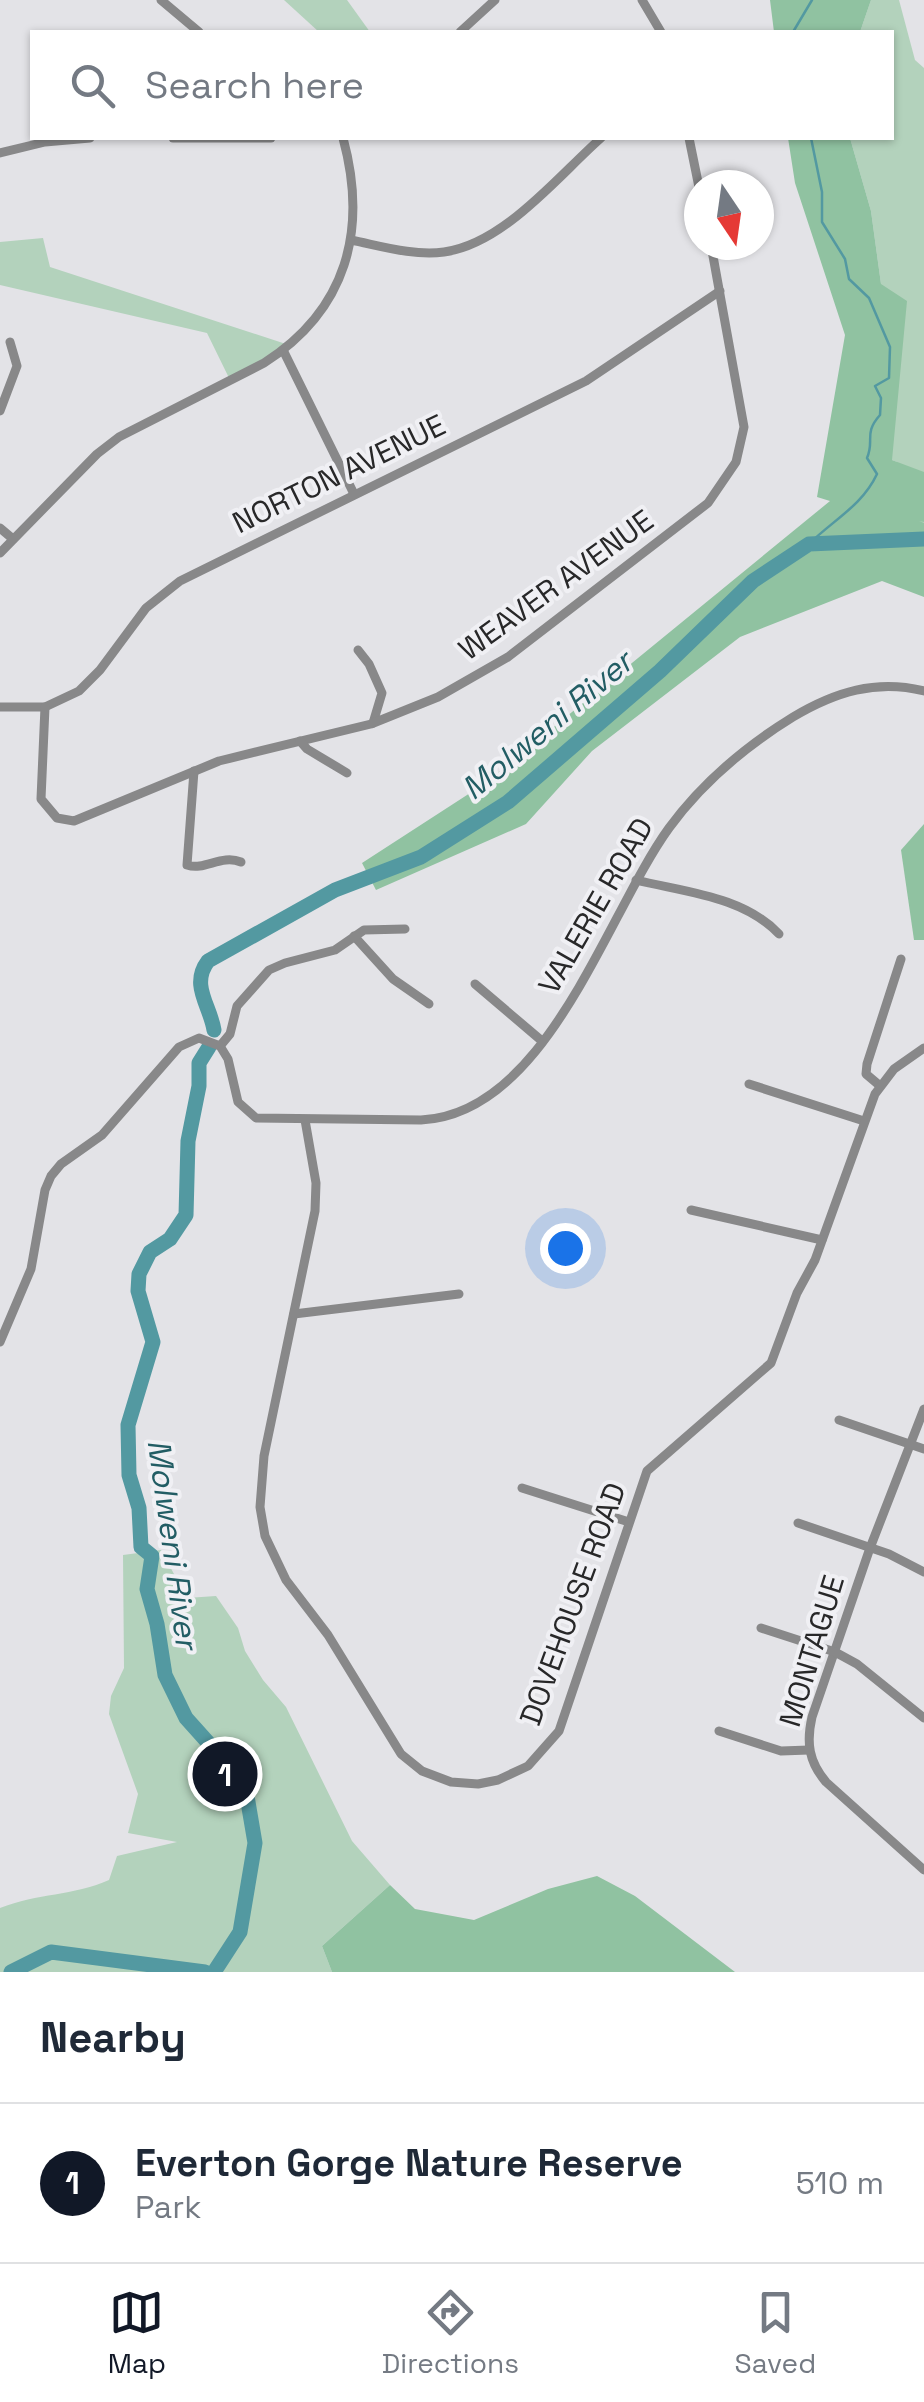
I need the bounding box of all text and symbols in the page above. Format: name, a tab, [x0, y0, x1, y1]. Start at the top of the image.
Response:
search box	[30, 30, 894, 140]
icon: search	[65, 58, 120, 113]
text: Search here	[145, 61, 364, 109]
north arrow	[684, 170, 774, 260]
street label: NORTON AVENUE	[226, 405, 452, 542]
street label: WEAVER AVENUE	[450, 501, 661, 668]
water label: Molweni River	[453, 640, 643, 808]
street label: VALERIE ROAD	[529, 810, 662, 1001]
your location	[540, 1223, 591, 1274]
water label: Molweni River	[139, 1437, 208, 1654]
street label: DOVEHOUSE ROAD	[511, 1477, 634, 1730]
street label: MONTAGUE	[770, 1570, 853, 1731]
pin: 1	[192, 1736, 258, 1812]
text: Nearby	[40, 2011, 186, 2064]
text: Everton Gorge Nature Reserve	[135, 2139, 683, 2187]
text: 1	[65, 2163, 80, 2203]
text: 510 m	[796, 2163, 884, 2203]
text: Park	[135, 2187, 202, 2227]
tab: Map	[108, 2285, 166, 2381]
tab: Directions	[382, 2285, 519, 2381]
tab: Saved	[735, 2285, 816, 2381]

